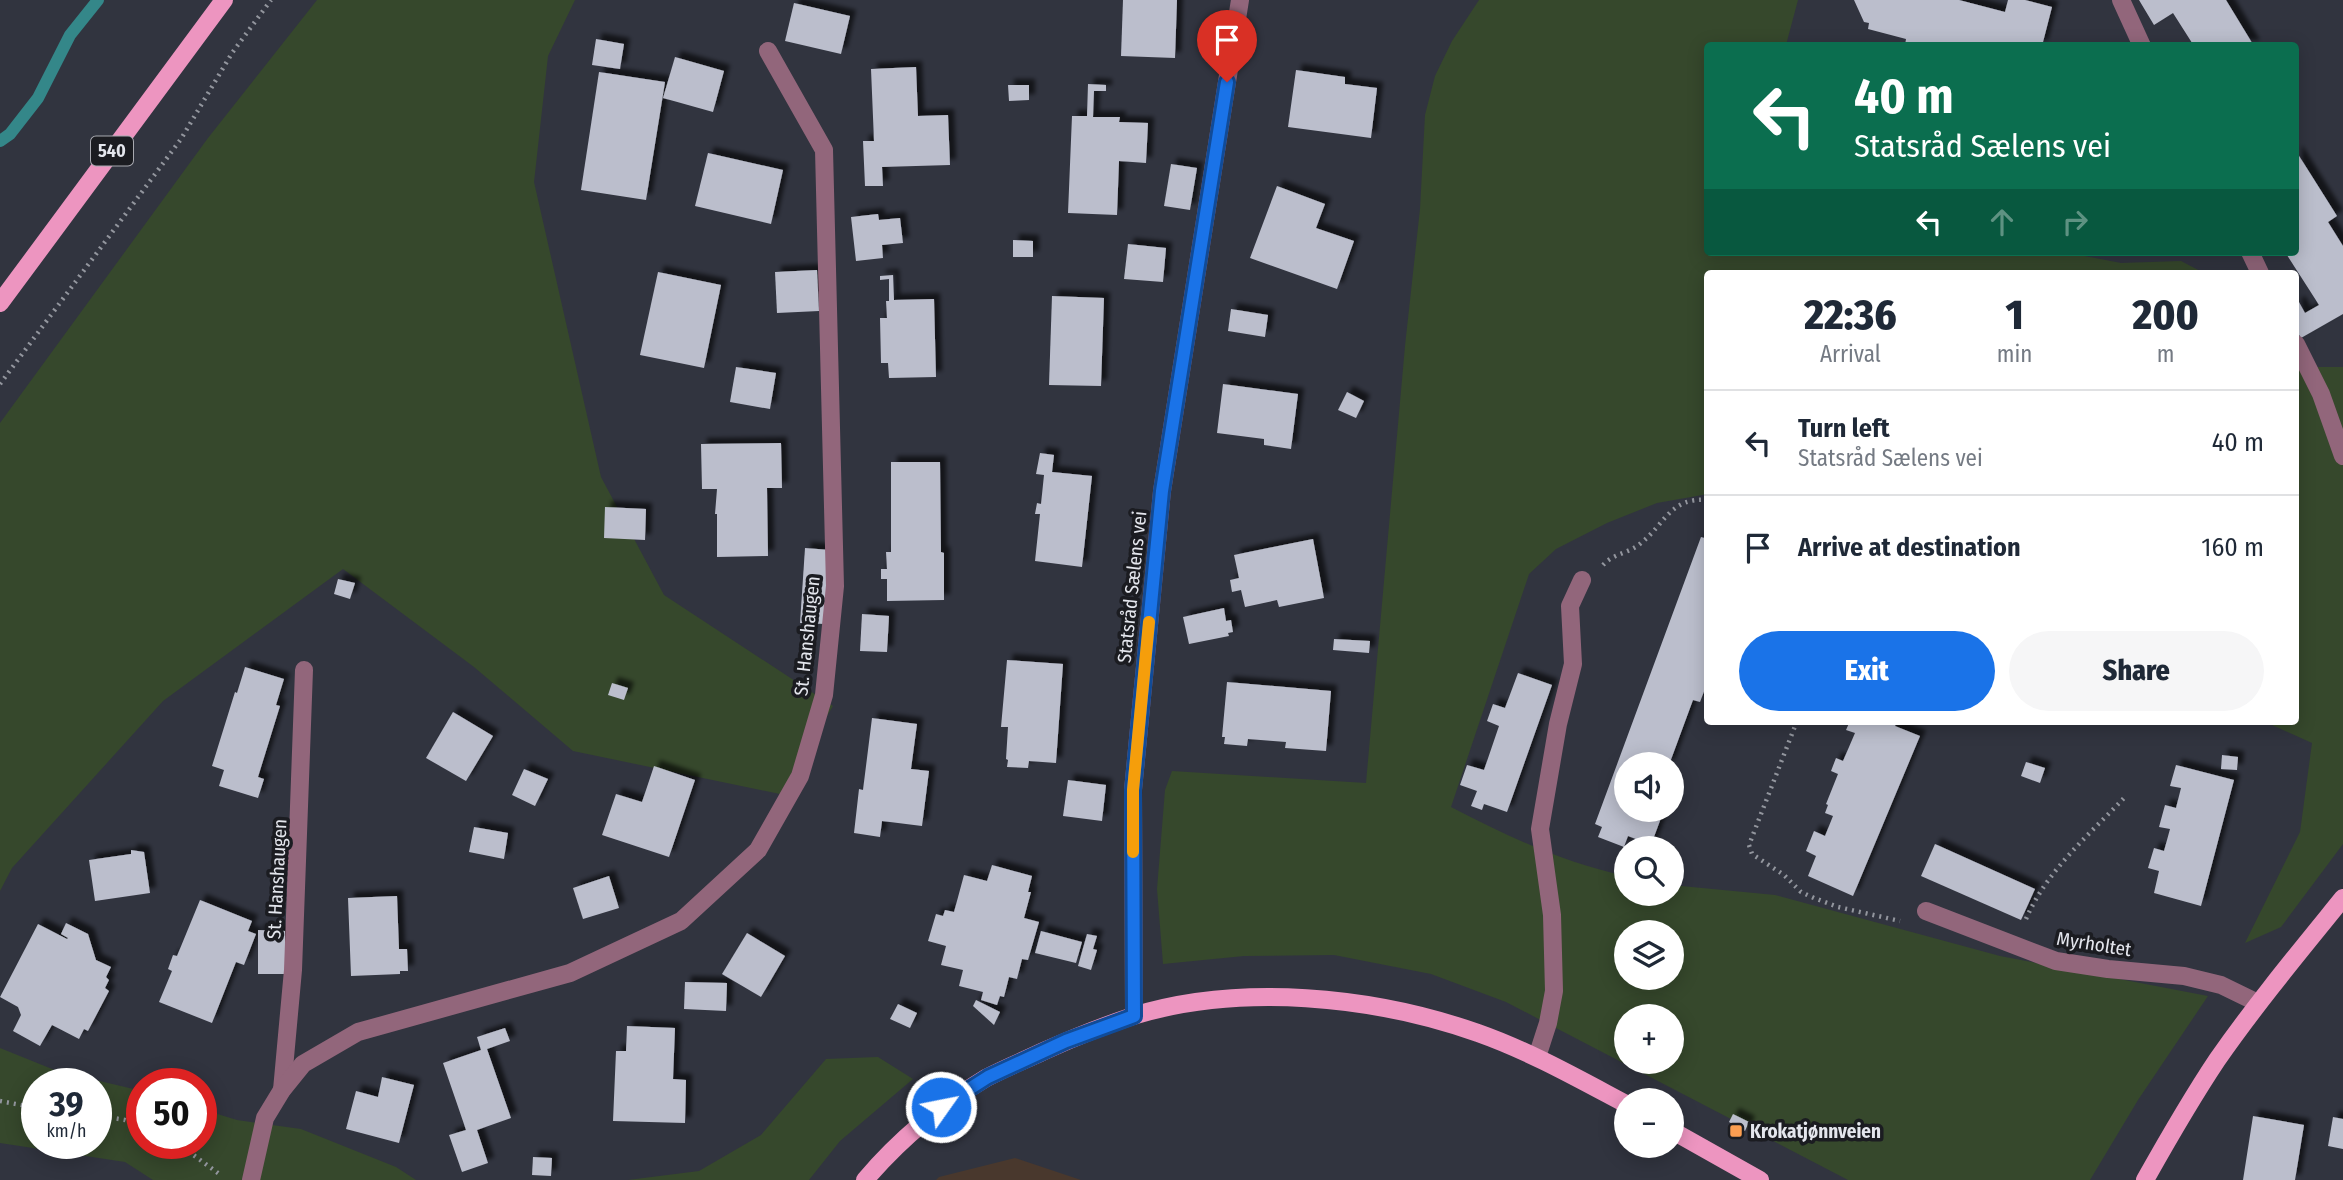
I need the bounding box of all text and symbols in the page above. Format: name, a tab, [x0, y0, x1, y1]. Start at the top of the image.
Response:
pin	[1197, 10, 1257, 82]
icon: arrive	[1208, 21, 1246, 59]
text: 40 m	[1854, 67, 1954, 126]
icon: left	[1739, 70, 1830, 161]
text: Statsråd Sælens vei	[1854, 127, 2111, 165]
road number: 540	[91, 136, 133, 166]
icon: left	[1910, 203, 1948, 241]
icon: ahead	[1983, 203, 2021, 241]
icon: right	[2056, 203, 2094, 241]
text: 22:36	[1804, 290, 1897, 340]
text: 1	[2005, 290, 2024, 340]
text: 200	[2133, 290, 2199, 340]
text: Arrival	[1820, 340, 1881, 368]
text: min	[1997, 340, 2032, 368]
text: m	[2157, 340, 2175, 368]
text: Turn left	[1798, 413, 1890, 444]
icon: left	[1739, 424, 1777, 462]
text: 40 m	[2212, 427, 2264, 458]
text: Statsråd Sælens vei	[1798, 444, 1983, 472]
street label: Statsråd Sælens vei	[1113, 510, 1151, 664]
icon: arrive	[1739, 529, 1777, 567]
text: Arrive at destination	[1798, 532, 2021, 563]
text: 160 m	[2201, 532, 2264, 563]
street label: St. Hanshaugen	[789, 575, 825, 697]
button: Exit	[1739, 631, 1995, 711]
button: Share	[2009, 631, 2264, 711]
map controls	[1614, 752, 1684, 1158]
button: sound	[1614, 752, 1684, 822]
street label: St. Hanshaugen	[262, 818, 292, 940]
button: search	[1614, 836, 1684, 906]
button: layers	[1614, 920, 1684, 990]
street label: Myrholtet	[2055, 927, 2134, 961]
button: +	[1614, 1004, 1684, 1074]
speed limit sign: 50	[126, 1068, 217, 1159]
position arrow	[904, 1070, 978, 1144]
text: 39	[49, 1083, 84, 1125]
button: −	[1614, 1088, 1684, 1158]
text: km/h	[46, 1120, 87, 1142]
place label: Krokatjønnveien	[1750, 1120, 1881, 1143]
marker: Krokatjønnveien	[1728, 1123, 1744, 1139]

